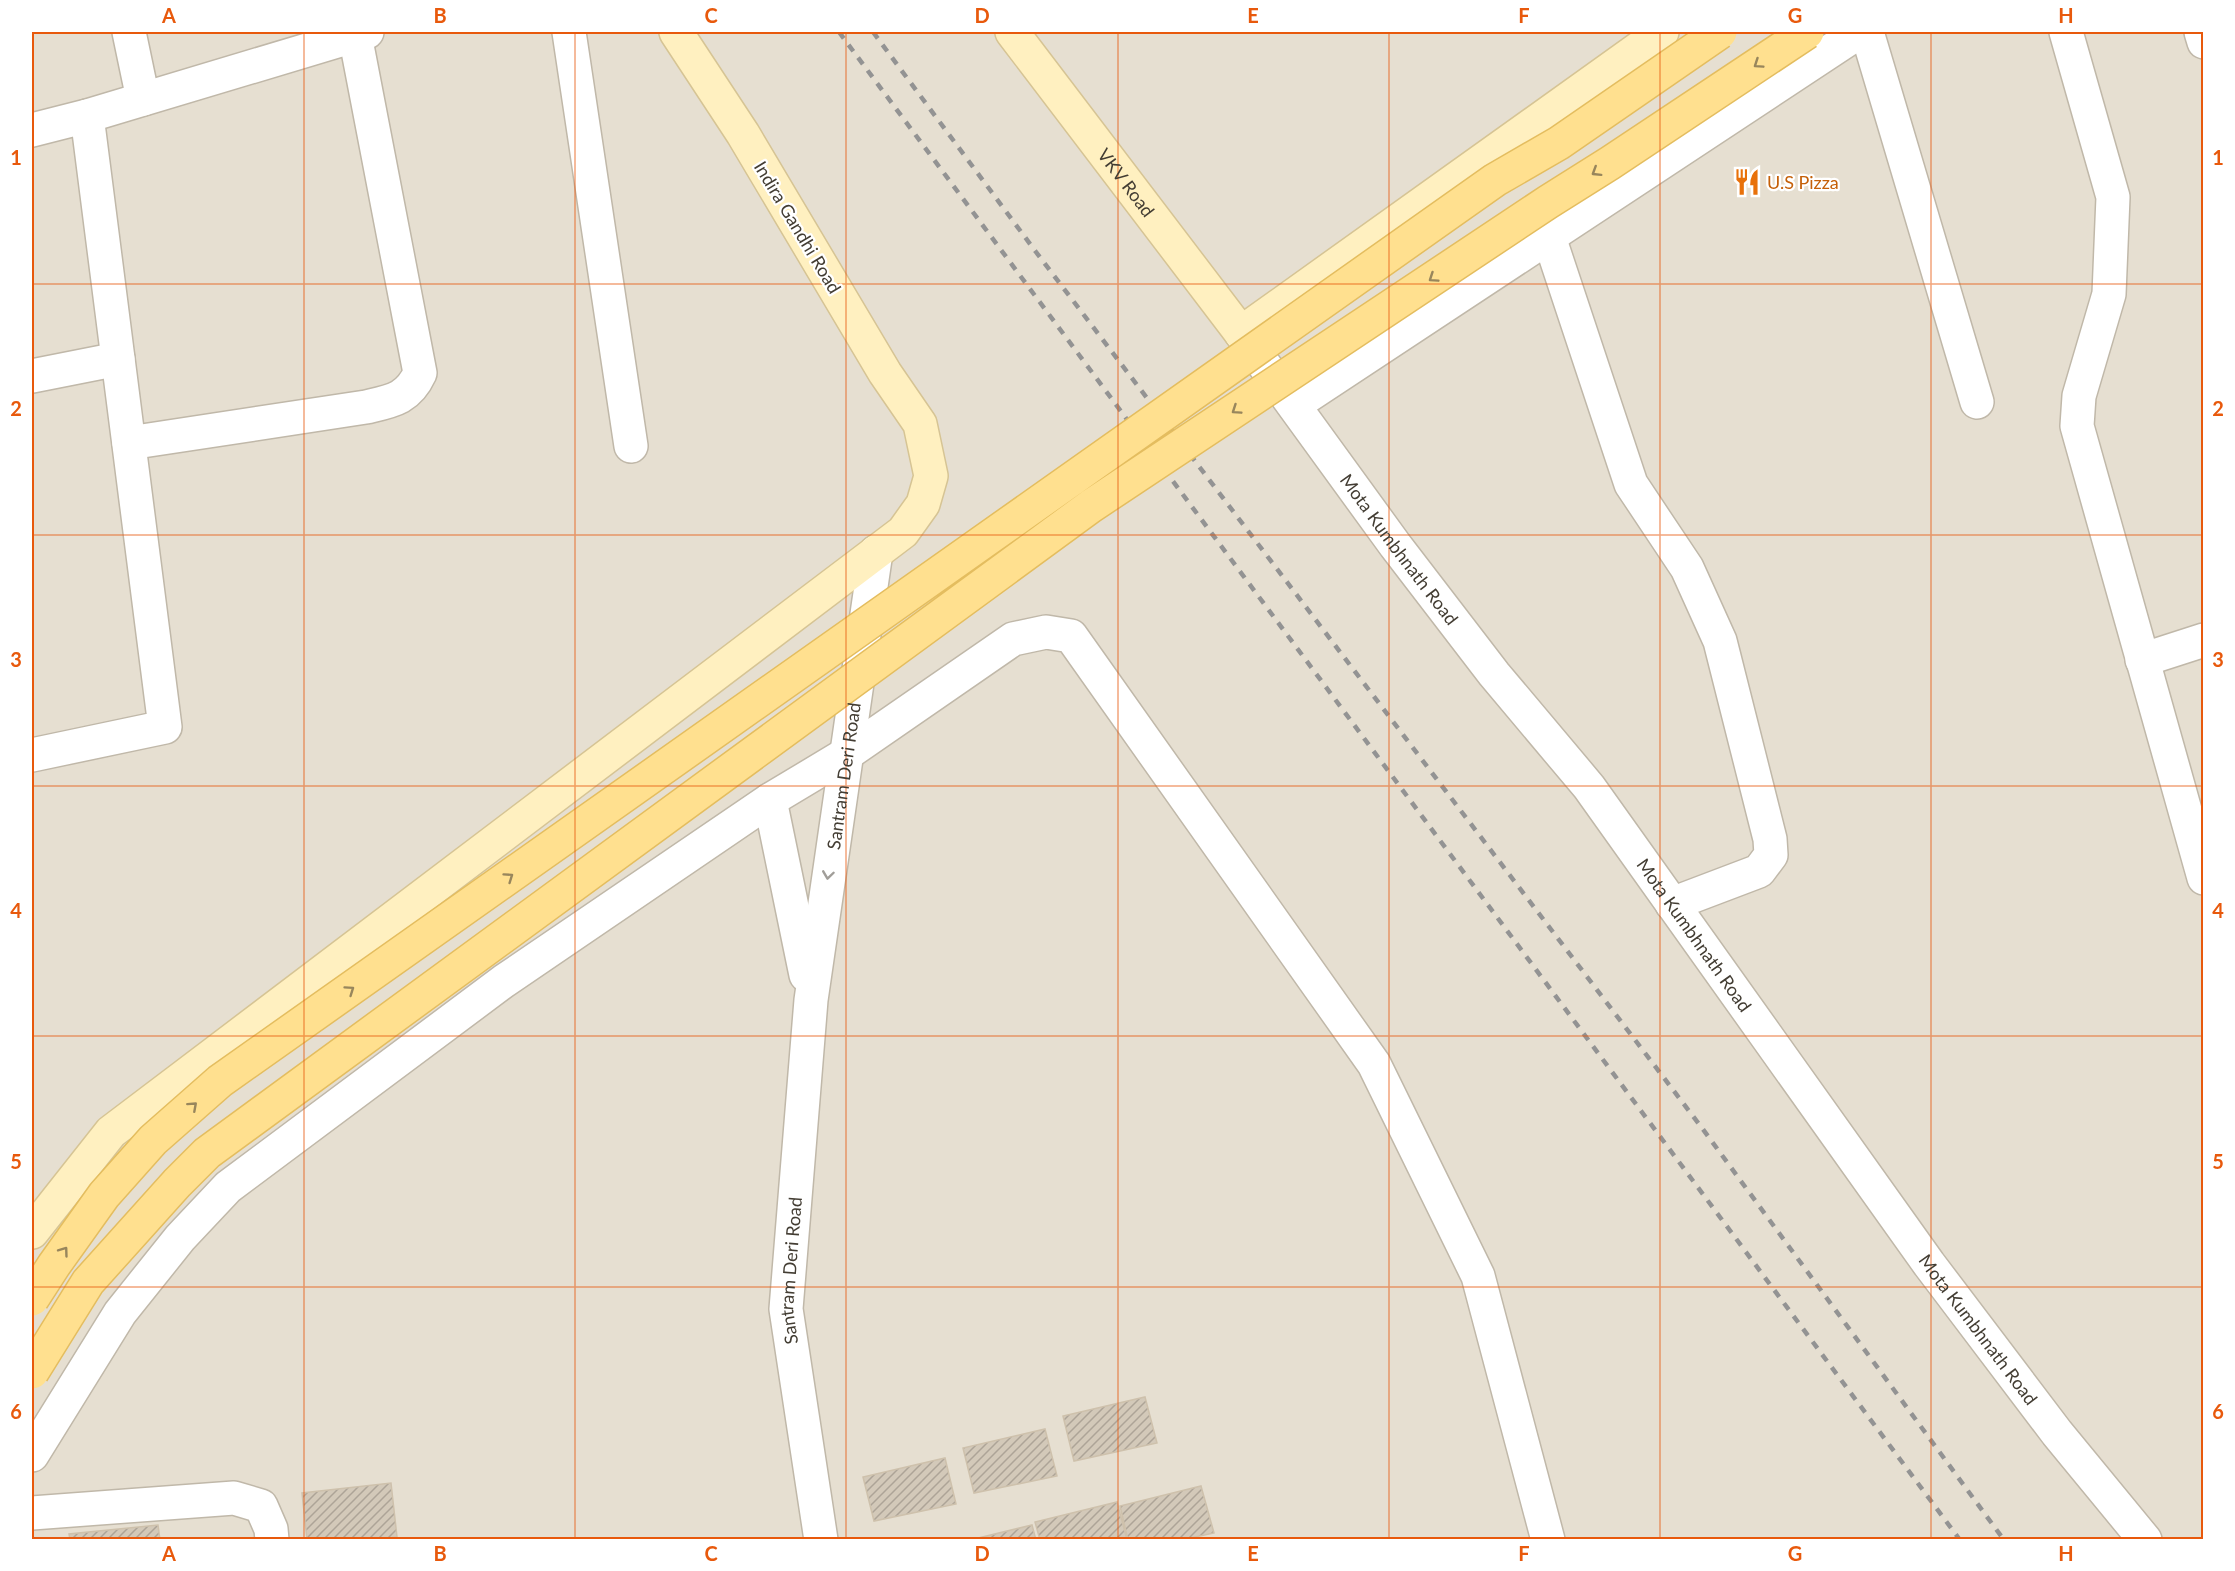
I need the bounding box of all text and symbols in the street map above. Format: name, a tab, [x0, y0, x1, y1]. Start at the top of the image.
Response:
text: A	[161, 3, 176, 27]
text: B	[433, 3, 447, 27]
text: C	[704, 3, 718, 27]
text: D	[974, 3, 990, 27]
text: E	[1247, 3, 1259, 27]
text: F	[1518, 3, 1530, 27]
text: G	[1788, 3, 1802, 27]
text: H	[2058, 3, 2074, 27]
one-way arrow	[1754, 57, 1765, 68]
street label: VKV Road	[1093, 144, 1159, 221]
text: 1	[10, 145, 22, 169]
text: 1	[2212, 145, 2224, 169]
street label: Indira Gandhi Road	[750, 157, 846, 297]
one-way arrow	[1592, 164, 1602, 176]
restaurant icon: U.S Pizza	[1732, 167, 1762, 197]
place label: U.S Pizza	[1767, 171, 1839, 193]
one-way arrow	[1428, 271, 1439, 282]
text: 2	[10, 396, 22, 420]
text: 2	[2212, 396, 2224, 420]
one-way arrow	[1231, 403, 1242, 414]
street label: Mota Kumbhnath Road	[1336, 469, 1463, 629]
text: 3	[10, 647, 22, 671]
text: 3	[2212, 647, 2224, 671]
street label: Santram Deri Road	[822, 701, 865, 851]
street label: Mota Kumbhnath Road	[1632, 854, 1757, 1016]
one-way arrow	[823, 871, 835, 880]
one-way arrow	[502, 873, 513, 884]
text: 4	[10, 898, 22, 922]
text: 4	[2212, 898, 2224, 922]
one-way arrow	[343, 986, 354, 997]
one-way arrow	[186, 1102, 197, 1113]
text: 5	[10, 1149, 22, 1173]
text: 5	[2212, 1149, 2224, 1173]
street label: Santram Deri Road	[775, 1196, 806, 1346]
one-way arrow	[57, 1246, 68, 1257]
street label: Mota Kumbhnath Road	[1915, 1250, 2042, 1409]
text: 6	[10, 1399, 22, 1423]
text: 6	[2212, 1399, 2224, 1423]
text: A	[161, 1541, 176, 1565]
text: B	[433, 1541, 447, 1565]
text: C	[704, 1541, 718, 1565]
text: D	[974, 1541, 990, 1565]
text: E	[1247, 1541, 1259, 1565]
text: F	[1518, 1541, 1530, 1565]
text: G	[1788, 1541, 1802, 1565]
text: H	[2058, 1541, 2074, 1565]

